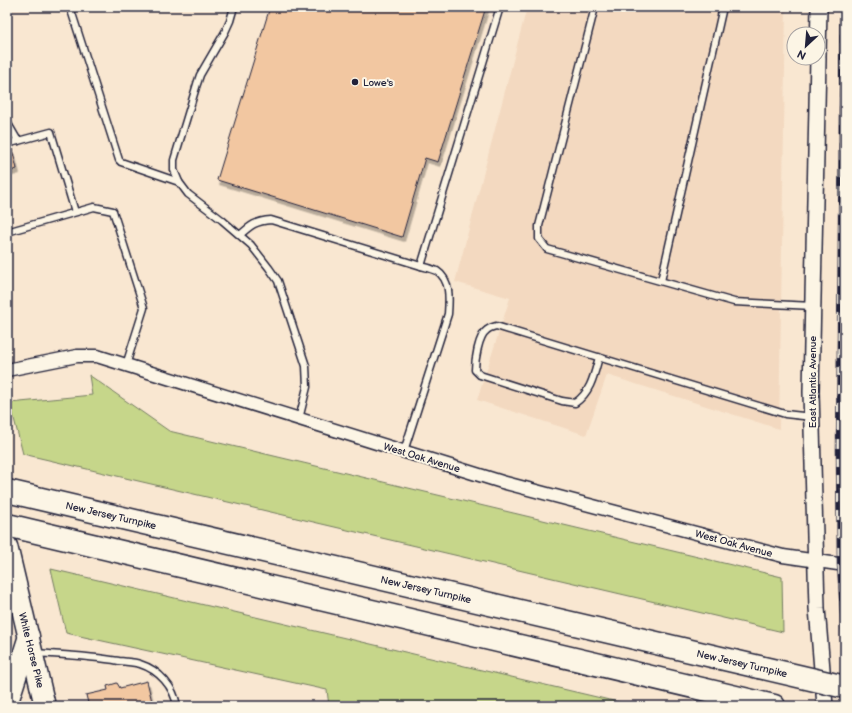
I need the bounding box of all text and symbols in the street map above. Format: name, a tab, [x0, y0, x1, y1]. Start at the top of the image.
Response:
north arrow	[786, 26, 826, 66]
text: N	[795, 47, 808, 62]
marker: Lowe's	[350, 77, 360, 87]
place label: Lowe's	[363, 77, 393, 89]
street label: East Atlantic Avenue	[807, 336, 819, 428]
street label: West Oak Avenue	[382, 441, 462, 475]
street label: New Jersey Turnpike	[64, 500, 157, 532]
street label: West Oak Avenue	[694, 528, 774, 560]
street label: New Jersey Turnpike	[379, 574, 472, 606]
street label: White Horse Pike	[16, 611, 46, 689]
street label: New Jersey Turnpike	[695, 648, 788, 680]

